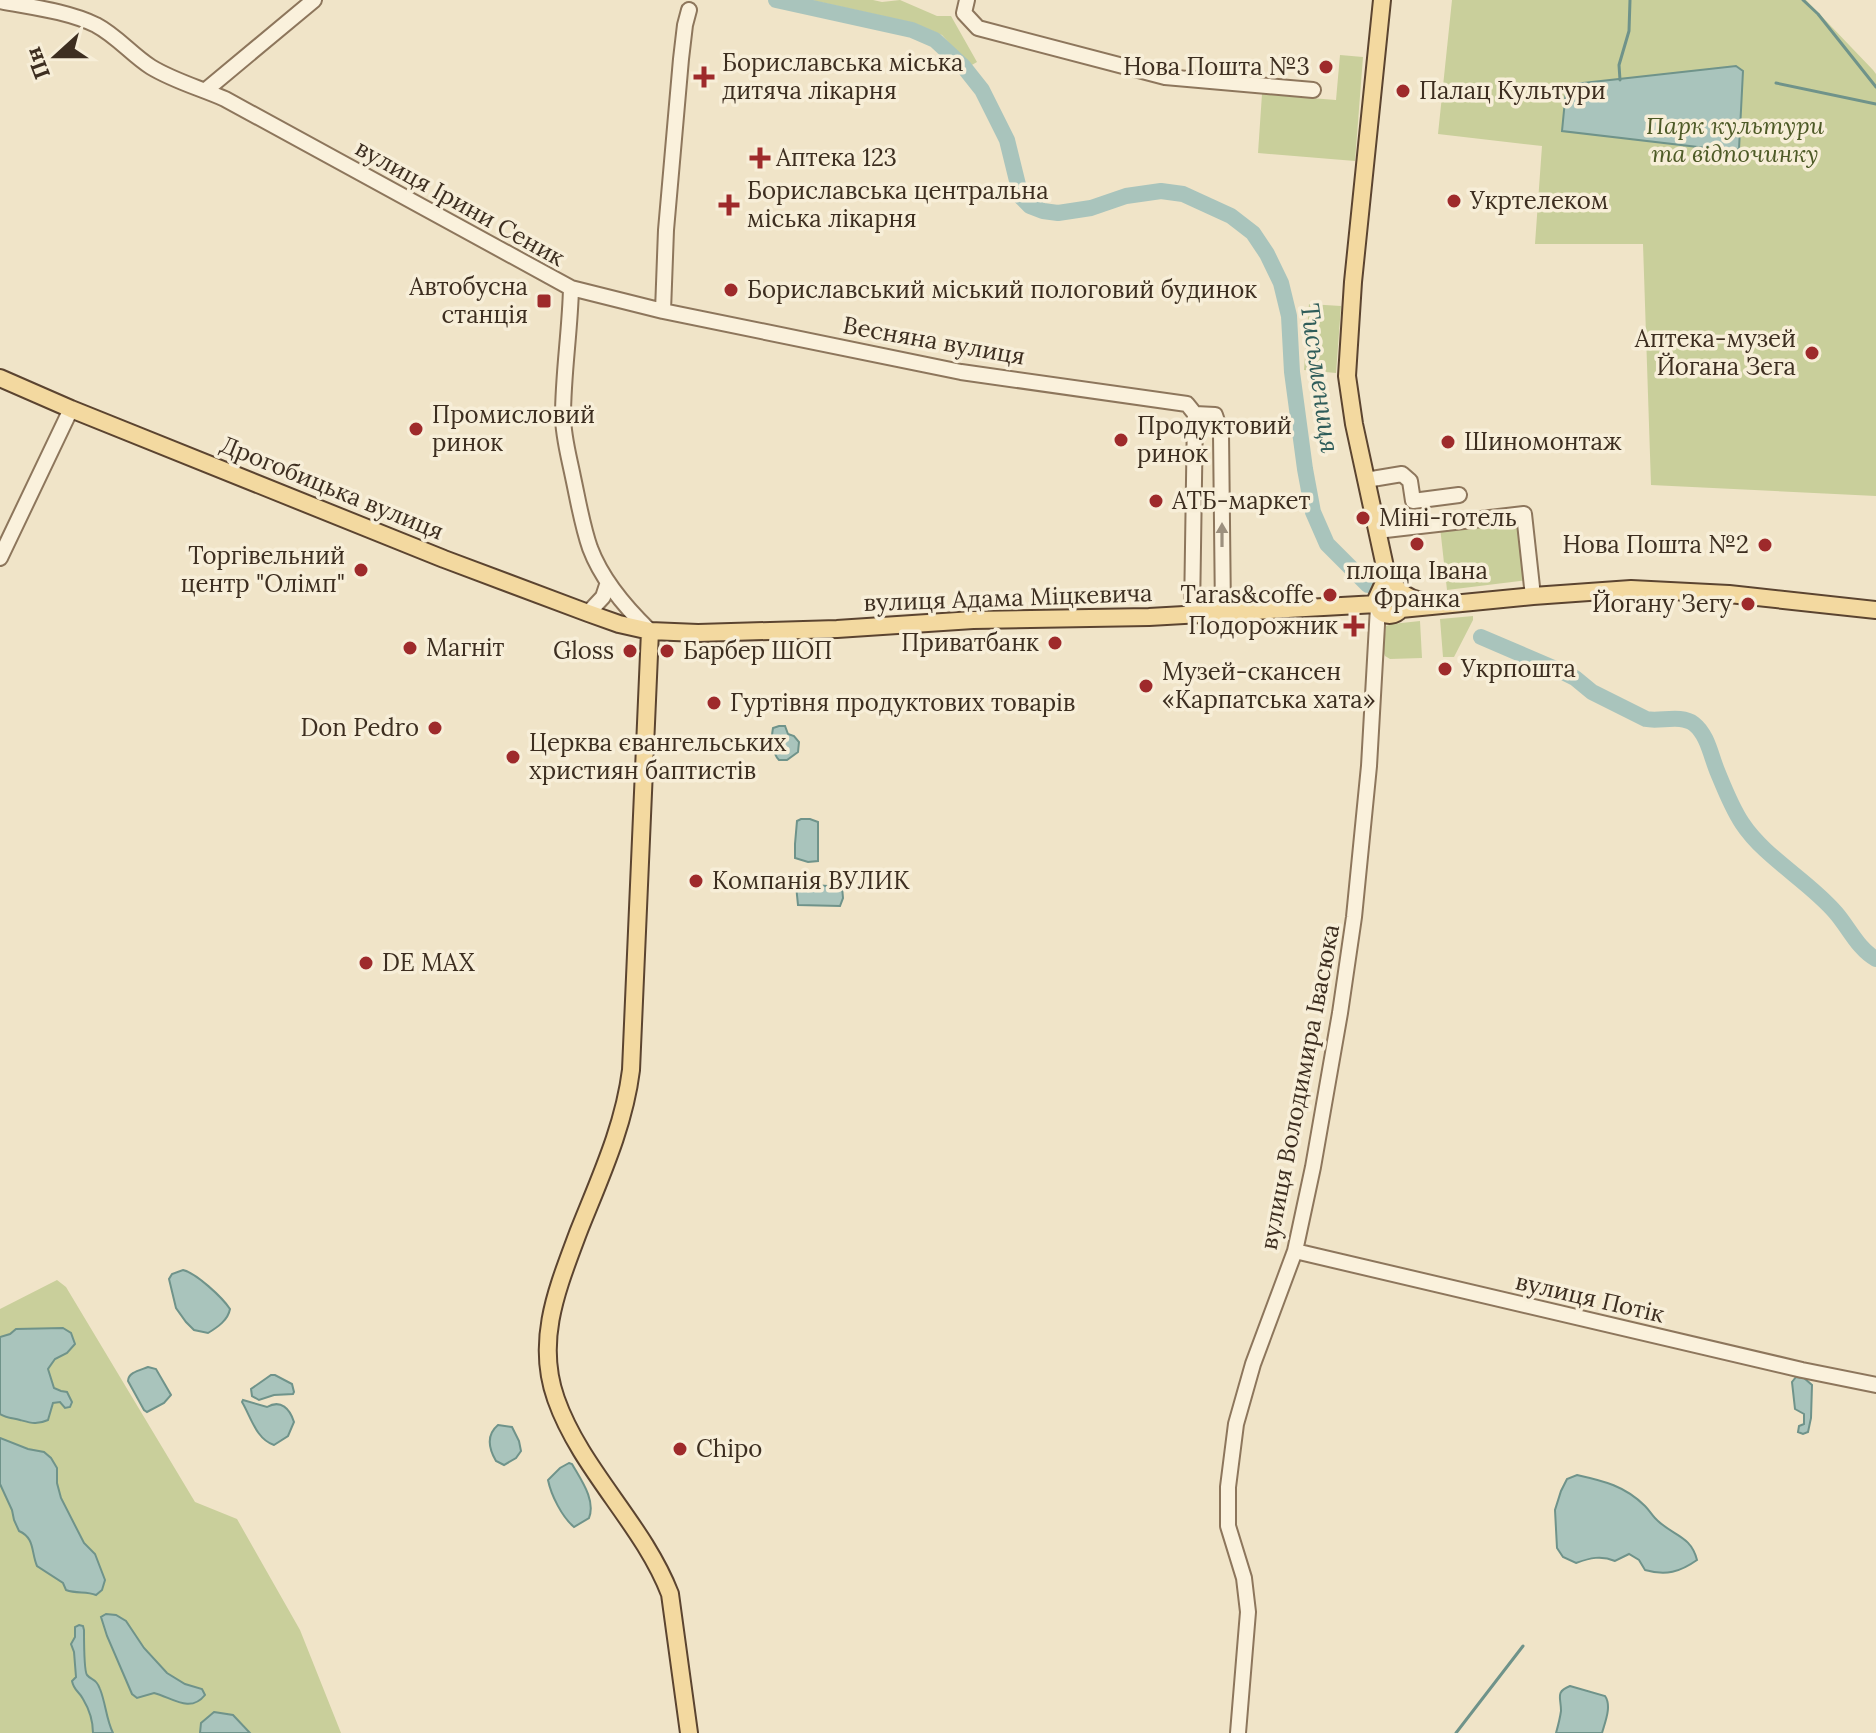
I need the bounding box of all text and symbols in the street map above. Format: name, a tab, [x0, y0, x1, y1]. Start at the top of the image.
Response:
north arrow	[16, 16, 96, 96]
text: Пн	[19, 43, 56, 83]
place label: Бориславська міська дитяча лікарня	[722, 47, 963, 106]
place label: Нова Пошта №3	[1123, 51, 1310, 82]
marker: Нова Пошта №3	[1317, 58, 1335, 76]
marker: Бориславська міська дитяча лікарня	[693, 66, 715, 88]
place label: Палац Культури	[1419, 75, 1606, 106]
marker: Палац Культури	[1394, 82, 1412, 100]
park label: Парк культури та відпочинку	[1646, 110, 1825, 169]
street label: вулиця Ірини Сеник	[350, 132, 571, 273]
place label: Аптека 123	[775, 142, 897, 173]
marker: Аптека 123	[751, 149, 769, 167]
place label: Бориславська центральна міська лікарня	[747, 175, 1049, 234]
place label: Укртелеком	[1469, 185, 1608, 216]
marker: Укртелеком	[1445, 192, 1463, 210]
marker: Бориславська центральна міська лікарня	[718, 194, 740, 216]
place label: Автобусна станція	[408, 271, 528, 330]
place label: Бориславський міський пологовий будинок	[747, 274, 1257, 305]
marker: Бориславський міський пологовий будинок	[722, 281, 740, 299]
marker: Автобусна станція	[535, 292, 553, 310]
water label: Тисьмениця	[1294, 301, 1347, 455]
street label: Весняна вулиця	[841, 309, 1028, 372]
place label: Аптека-музей Йогана Зега	[1634, 323, 1796, 382]
marker: Аптека-музей Йогана Зега	[1803, 344, 1821, 362]
place label: Промисловий ринок	[432, 399, 595, 458]
place label: Продуктовий ринок	[1137, 410, 1292, 469]
marker: Промисловий ринок	[407, 420, 425, 438]
place label: Шиномонтаж	[1464, 426, 1622, 457]
street label: Дрогобицька вулиця	[216, 429, 448, 547]
marker: Продуктовий ринок	[1112, 431, 1130, 449]
marker: Шиномонтаж	[1439, 433, 1457, 451]
place label: АТБ-маркет	[1171, 485, 1311, 516]
marker: АТБ-маркет	[1147, 492, 1165, 510]
place label: Міні-готель	[1379, 502, 1517, 533]
marker: Міні-готель	[1354, 509, 1372, 527]
one-way arrow	[1216, 522, 1228, 547]
place label: Нова Пошта №2	[1563, 529, 1749, 560]
marker: площа Івана Франка	[1408, 535, 1426, 553]
marker: Нова Пошта №2	[1756, 536, 1774, 554]
place label: Торгівельний центр "Олімп"	[181, 540, 345, 599]
place label: площа Івана Франка	[1346, 555, 1488, 614]
marker: Торгівельний центр "Олімп"	[352, 561, 370, 579]
street label: вулиця Адама Міцкевича	[863, 577, 1153, 618]
place label: Taras&coffe	[1181, 579, 1314, 610]
marker: Taras&coffe	[1321, 586, 1339, 604]
place label: Йогану Зегу	[1592, 588, 1732, 619]
marker: Йогану Зегу	[1739, 595, 1757, 613]
place label: Подорожник	[1188, 610, 1338, 641]
marker: Подорожник	[1345, 617, 1363, 635]
place label: Приватбанк	[901, 627, 1039, 658]
place label: Магніт	[426, 632, 505, 663]
marker: Приватбанк	[1046, 634, 1064, 652]
place label: Gloss	[553, 635, 614, 666]
place label: Барбер ШОП	[683, 635, 832, 666]
marker: Магніт	[401, 639, 419, 657]
marker: Gloss	[621, 642, 639, 660]
marker: Барбер ШОП	[658, 642, 676, 660]
place label: Укрпошта	[1460, 653, 1576, 684]
place label: Музей-скансен «Карпатська хата»	[1162, 656, 1375, 715]
marker: Укрпошта	[1436, 660, 1454, 678]
marker: Музей-скансен «Карпатська хата»	[1137, 677, 1155, 695]
place label: Гуртівня продуктових товарів	[730, 687, 1075, 718]
marker: Гуртівня продуктових товарів	[705, 694, 723, 712]
place label: Don Pedro	[300, 712, 419, 743]
marker: Don Pedro	[426, 719, 444, 737]
place label: Церква євангельських християн баптистів	[529, 727, 787, 786]
marker: Церква євангельських християн баптистів	[504, 748, 522, 766]
place label: Компанія ВУЛИК	[712, 865, 910, 896]
marker: Компанія ВУЛИК	[687, 872, 705, 890]
street label: вулиця Володимира Івасюка	[1253, 921, 1346, 1252]
place label: DE MAX	[382, 947, 475, 978]
marker: DE MAX	[357, 954, 375, 972]
street label: вулиця Потік	[1513, 1265, 1668, 1330]
place label: Chipo	[696, 1433, 762, 1464]
marker: Chipo	[671, 1440, 689, 1458]

